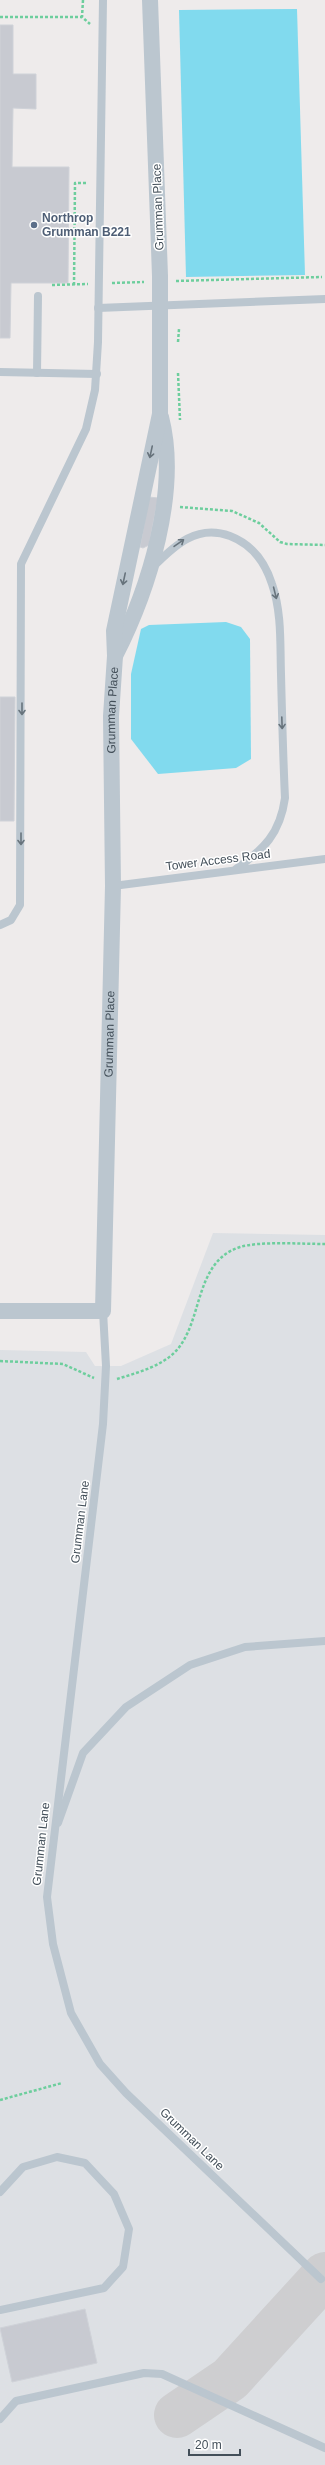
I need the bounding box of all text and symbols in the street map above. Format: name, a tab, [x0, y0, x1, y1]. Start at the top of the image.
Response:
street label: Grumman Place	[149, 163, 167, 251]
place label: Northrop Grumman B221	[42, 211, 131, 239]
marker: Northrop Grumman B221	[29, 220, 39, 230]
one-way arrow	[146, 445, 154, 458]
one-way arrow	[173, 539, 184, 547]
one-way arrow	[120, 572, 128, 585]
one-way arrow	[271, 586, 279, 599]
street label: Grumman Place	[104, 666, 121, 754]
one-way arrow	[18, 702, 26, 715]
one-way arrow	[279, 716, 286, 729]
one-way arrow	[17, 832, 25, 845]
street label: Tower Access Road	[165, 847, 271, 873]
street label: Grumman Place	[101, 990, 118, 1078]
street label: Grumman Lane	[68, 1479, 92, 1564]
street label: Grumman Lane	[30, 1801, 52, 1886]
street label: Grumman Lane	[157, 2105, 227, 2173]
scale bar	[189, 2431, 240, 2457]
text: 20 m	[195, 2438, 222, 2452]

